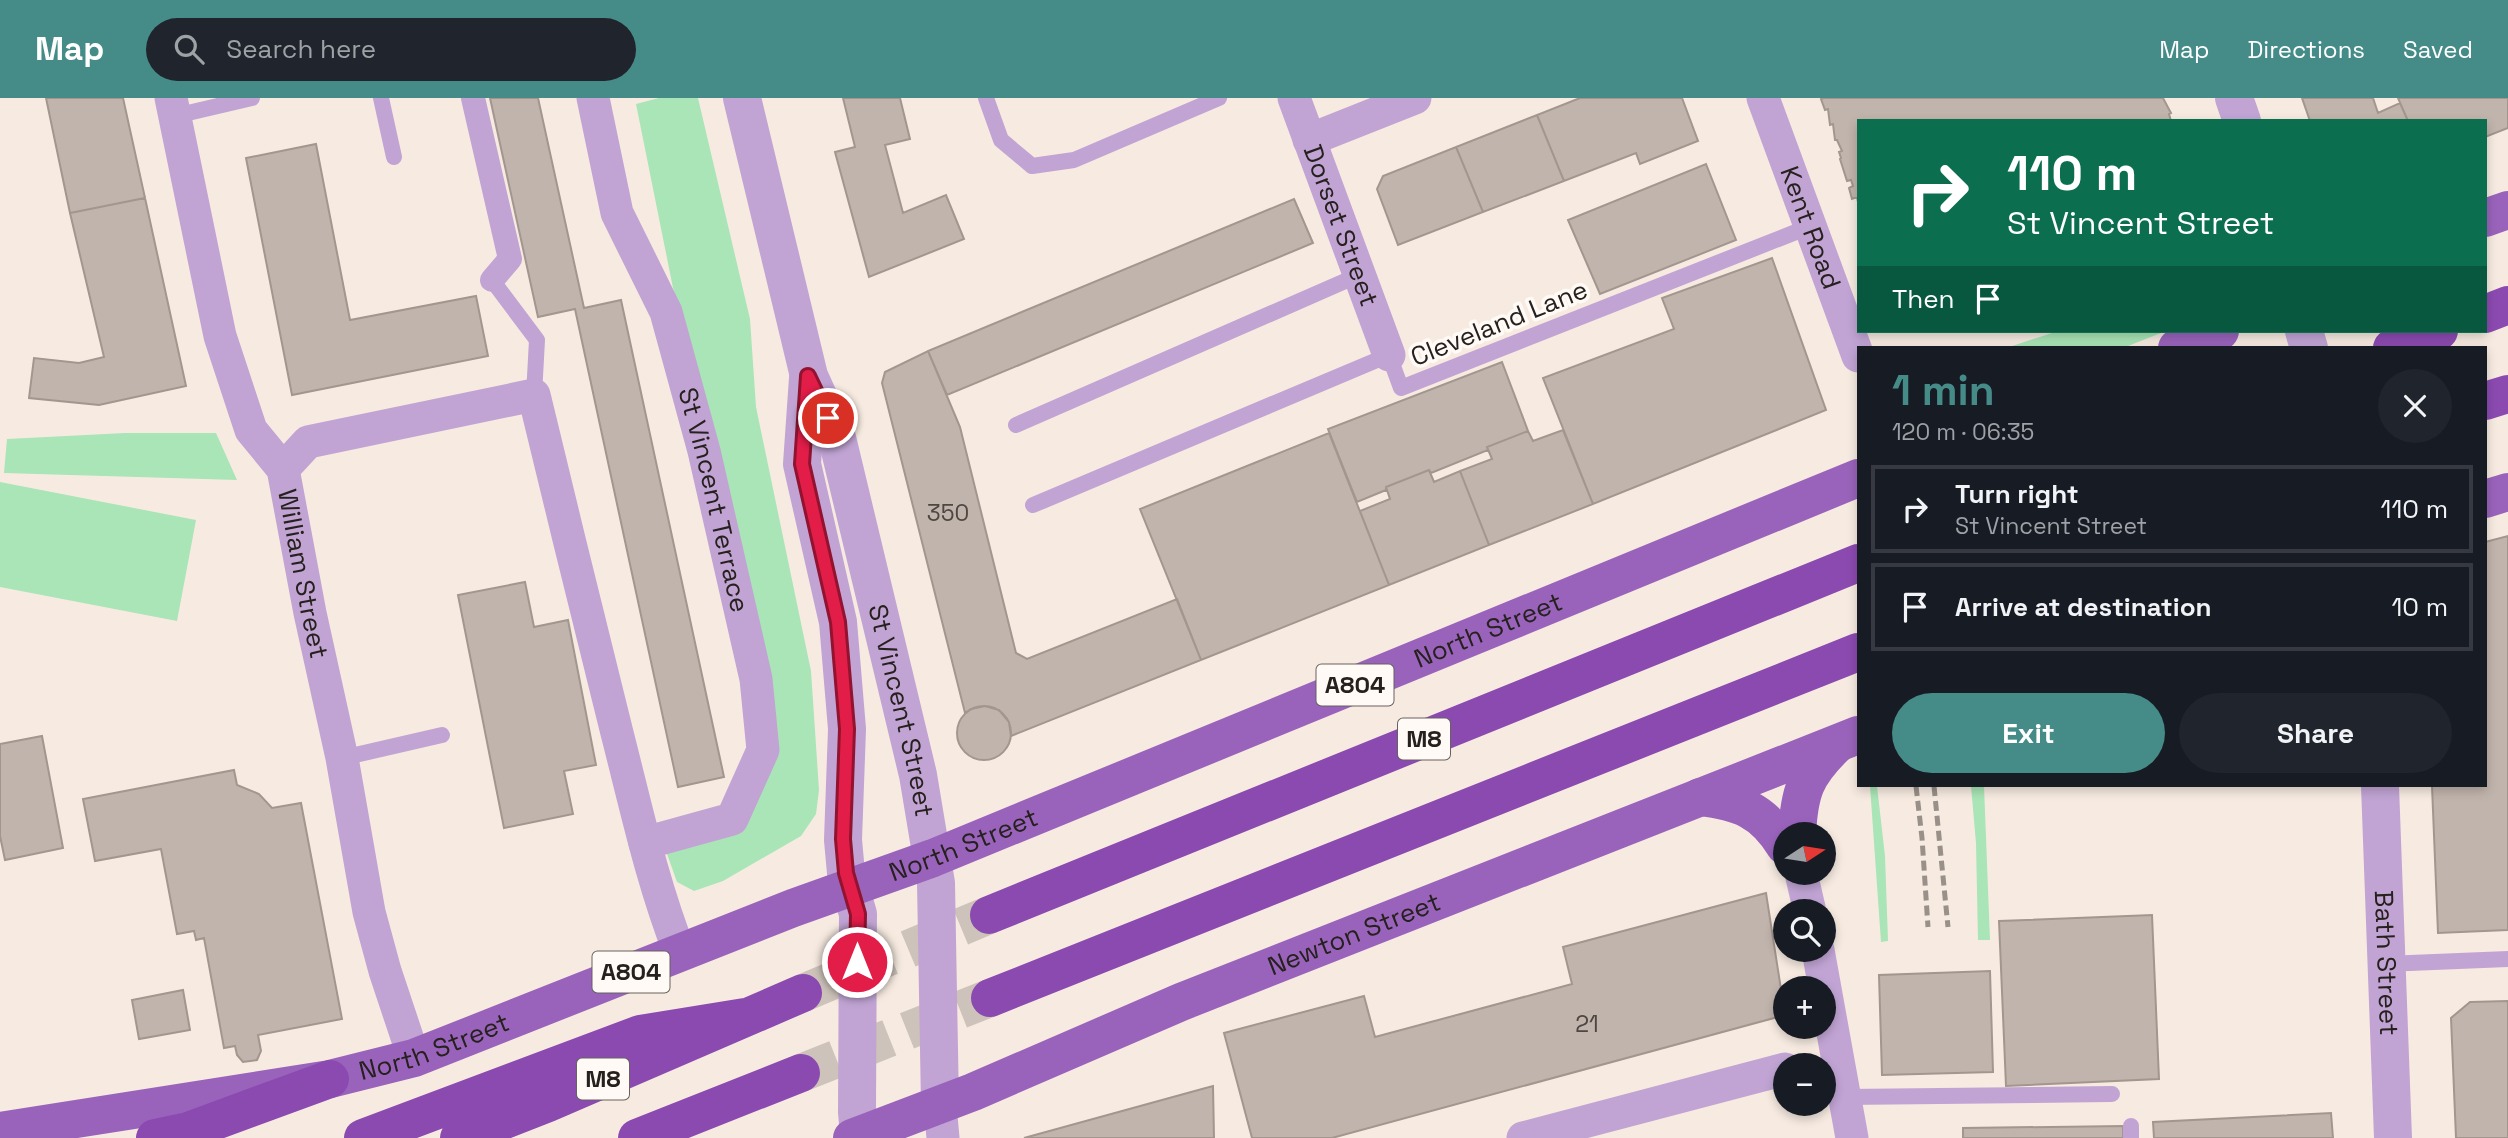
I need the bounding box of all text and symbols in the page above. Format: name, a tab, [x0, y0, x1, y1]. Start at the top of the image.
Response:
search box	[146, 18, 636, 81]
text: Map	[35, 28, 104, 70]
icon: search	[170, 30, 208, 68]
text: Search here	[226, 32, 376, 66]
text: Map	[2159, 34, 2209, 65]
text: Directions	[2247, 34, 2365, 65]
text: Saved	[2403, 34, 2473, 65]
street label: Dorset Street	[1296, 140, 1387, 311]
text: 110 m	[2007, 142, 2137, 204]
icon: right	[1892, 147, 1983, 238]
street label: Kent Road	[1772, 161, 1849, 294]
text: St Vincent Street	[2007, 203, 2274, 243]
street label: Cleveland Lane	[1405, 272, 1593, 374]
icon: arrive	[1969, 280, 2007, 318]
text: Then	[1892, 282, 1955, 316]
text: 1 min	[1892, 364, 1995, 417]
button: close	[2378, 369, 2452, 443]
street label: St Vincent Terrace	[670, 384, 757, 616]
pin	[798, 388, 858, 448]
icon: arrive	[809, 399, 847, 437]
text: 120 m · 06:35	[1892, 417, 2034, 447]
text: Turn right	[1955, 477, 2079, 511]
street label: William Street	[270, 486, 337, 662]
icon: right	[1896, 490, 1934, 528]
text: 110 m	[2381, 492, 2448, 526]
house number: 350	[927, 498, 969, 528]
text: St Vincent Street	[1955, 511, 2147, 541]
street label: North Street	[1409, 584, 1567, 676]
icon: arrive	[1896, 588, 1934, 626]
text: Arrive at destination	[1955, 590, 2212, 624]
text: 10 m	[2391, 590, 2448, 624]
street label: St Vincent Street	[861, 601, 942, 819]
road number: A804	[1316, 664, 1394, 706]
button: Exit	[1892, 693, 2165, 773]
button: Share	[2179, 693, 2452, 773]
road number: M8	[1398, 718, 1450, 760]
street label: North Street	[884, 800, 1043, 889]
north arrow	[1773, 822, 1836, 886]
map controls	[1773, 822, 1836, 1116]
street label: Newton Street	[1263, 884, 1445, 983]
street label: Bath Street	[2367, 890, 2406, 1036]
button: search	[1773, 899, 1836, 962]
position arrow	[820, 925, 894, 999]
road number: A804	[592, 952, 670, 992]
button: +	[1773, 976, 1836, 1039]
street label: North Street	[355, 1005, 514, 1088]
house number: 21	[1575, 1009, 1599, 1039]
button: −	[1773, 1053, 1836, 1116]
road number: M8	[577, 1058, 629, 1099]

